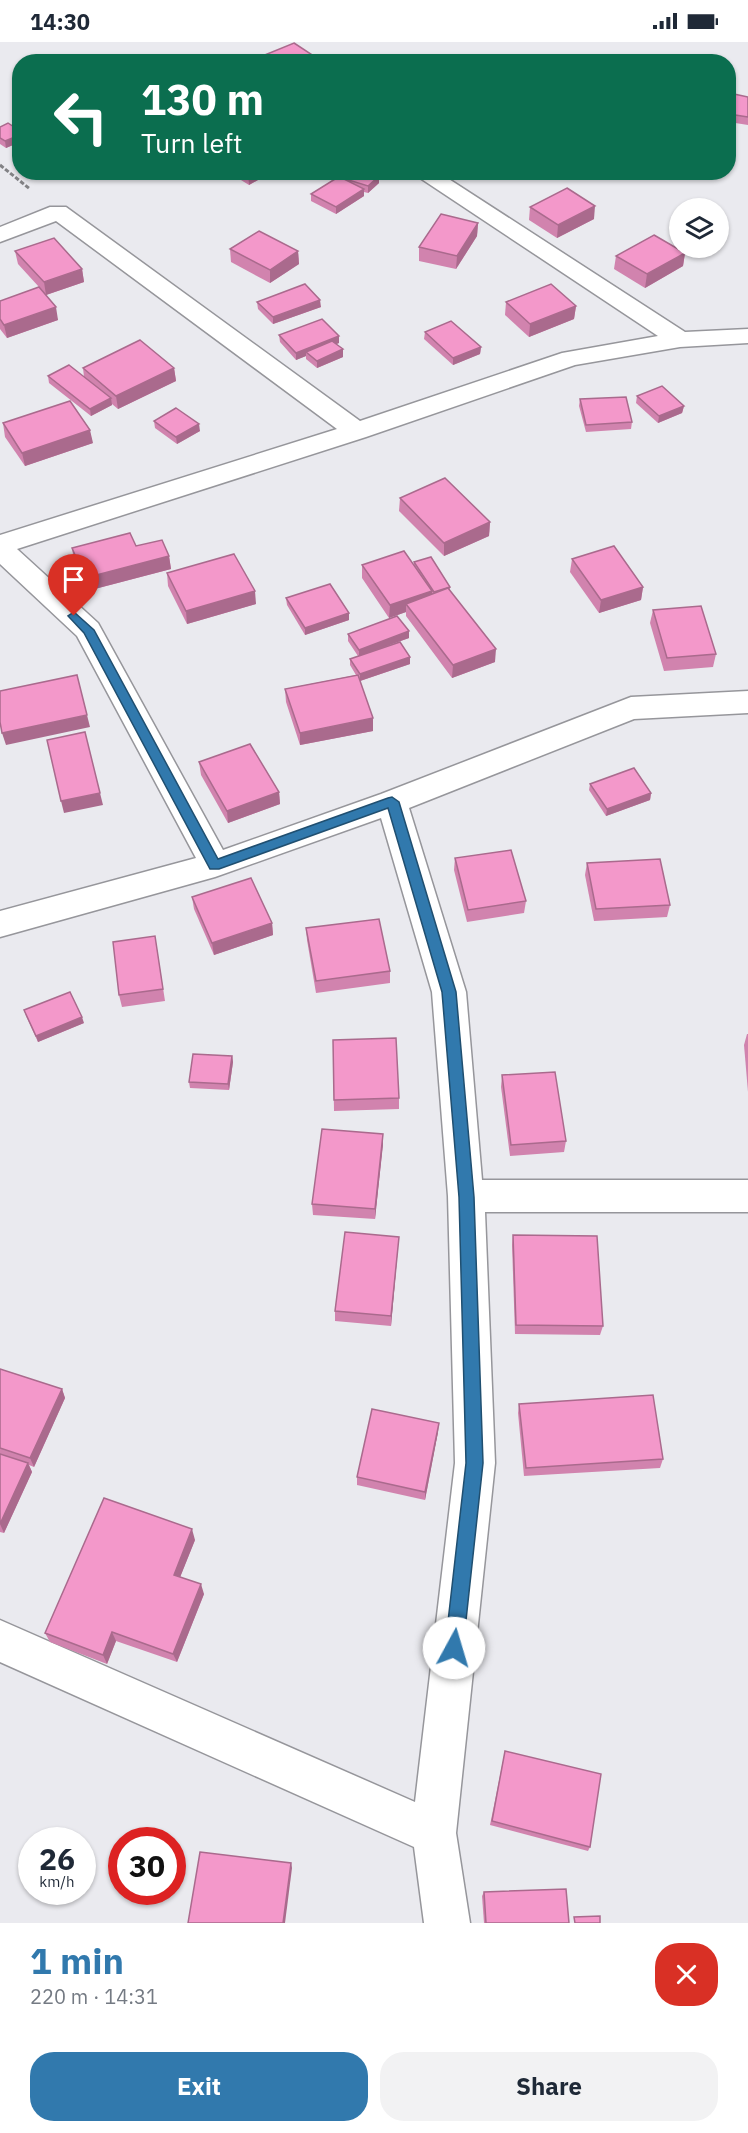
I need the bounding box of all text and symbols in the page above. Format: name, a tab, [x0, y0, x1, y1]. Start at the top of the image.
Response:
text: 14:30	[30, 7, 90, 36]
text: 130 m	[141, 72, 264, 127]
icon: left	[42, 78, 120, 156]
text: Turn left	[141, 125, 242, 160]
map controls	[669, 198, 729, 258]
button: layers	[669, 198, 729, 258]
pin	[48, 554, 99, 616]
icon: arrive	[57, 563, 90, 596]
position arrow	[422, 1616, 486, 1680]
speed limit sign: 30	[108, 1827, 186, 1905]
text: 26	[39, 1839, 75, 1878]
text: km/h	[39, 1872, 75, 1891]
text: 1 min	[30, 1937, 124, 1984]
button: close	[655, 1943, 718, 2006]
text: 220 m · 14:31	[30, 1983, 158, 2010]
button: Exit	[30, 2052, 368, 2121]
button: Share	[380, 2052, 718, 2121]

